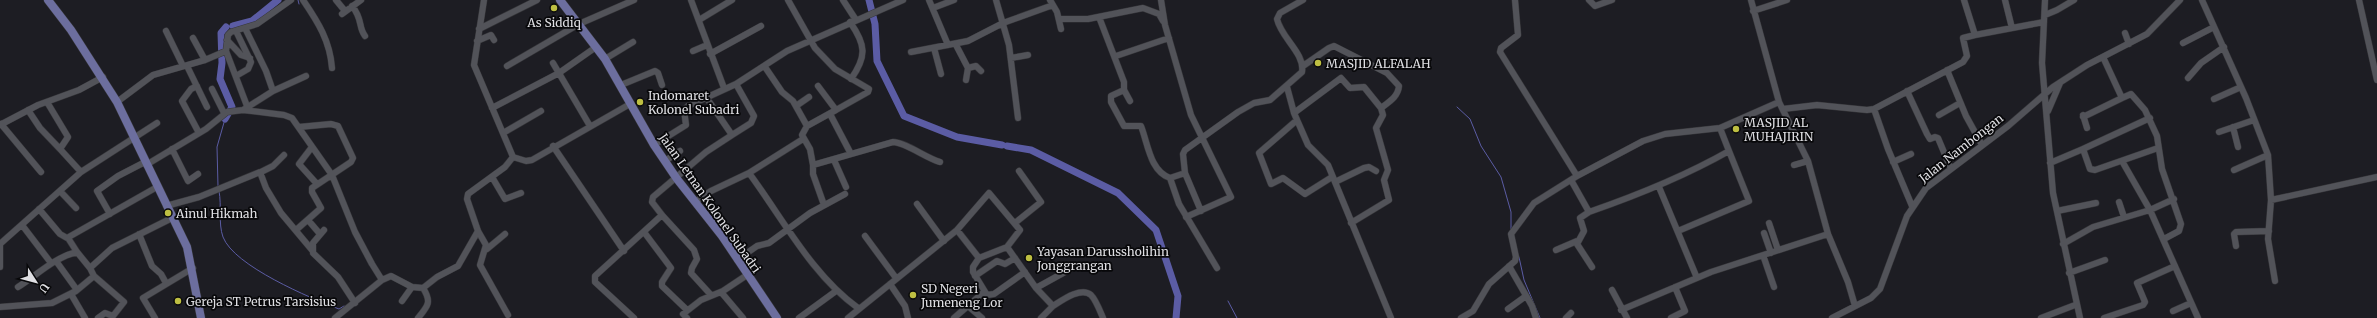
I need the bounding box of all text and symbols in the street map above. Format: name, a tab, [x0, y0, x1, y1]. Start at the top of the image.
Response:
marker: As Siddiq	[549, 3, 559, 13]
place label: As Siddiq	[526, 15, 582, 30]
place label: MASJID ALFALAH	[1326, 56, 1431, 71]
marker: MASJID ALFALAH	[1313, 58, 1323, 68]
place label: Indomaret Kolonel Subadri	[648, 88, 740, 117]
marker: Indomaret Kolonel Subadri	[635, 97, 645, 107]
street label: Jalan Nambongan	[1915, 110, 2006, 186]
place label: MASJID AL MUHAJIRIN	[1744, 115, 1814, 144]
marker: MASJID AL MUHAJIRIN	[1731, 124, 1741, 134]
street label: Jalan Letnan Kolonel Subadri	[655, 130, 764, 276]
place label: Ainul Hikmah	[175, 206, 257, 221]
marker: Ainul Hikmah	[163, 208, 173, 218]
place label: Yayasan Darussholihin Jonggrangan	[1036, 244, 1169, 273]
marker: Yayasan Darussholihin Jonggrangan	[1024, 253, 1034, 263]
north arrow	[16, 262, 56, 302]
text: U	[36, 280, 52, 296]
place label: SD Negeri Jumeneng Lor	[920, 281, 1003, 310]
marker: SD Negeri Jumeneng Lor	[908, 290, 918, 300]
place label: Gereja ST Petrus Tarsisius	[186, 294, 336, 309]
marker: Gereja ST Petrus Tarsisius	[173, 296, 183, 306]

